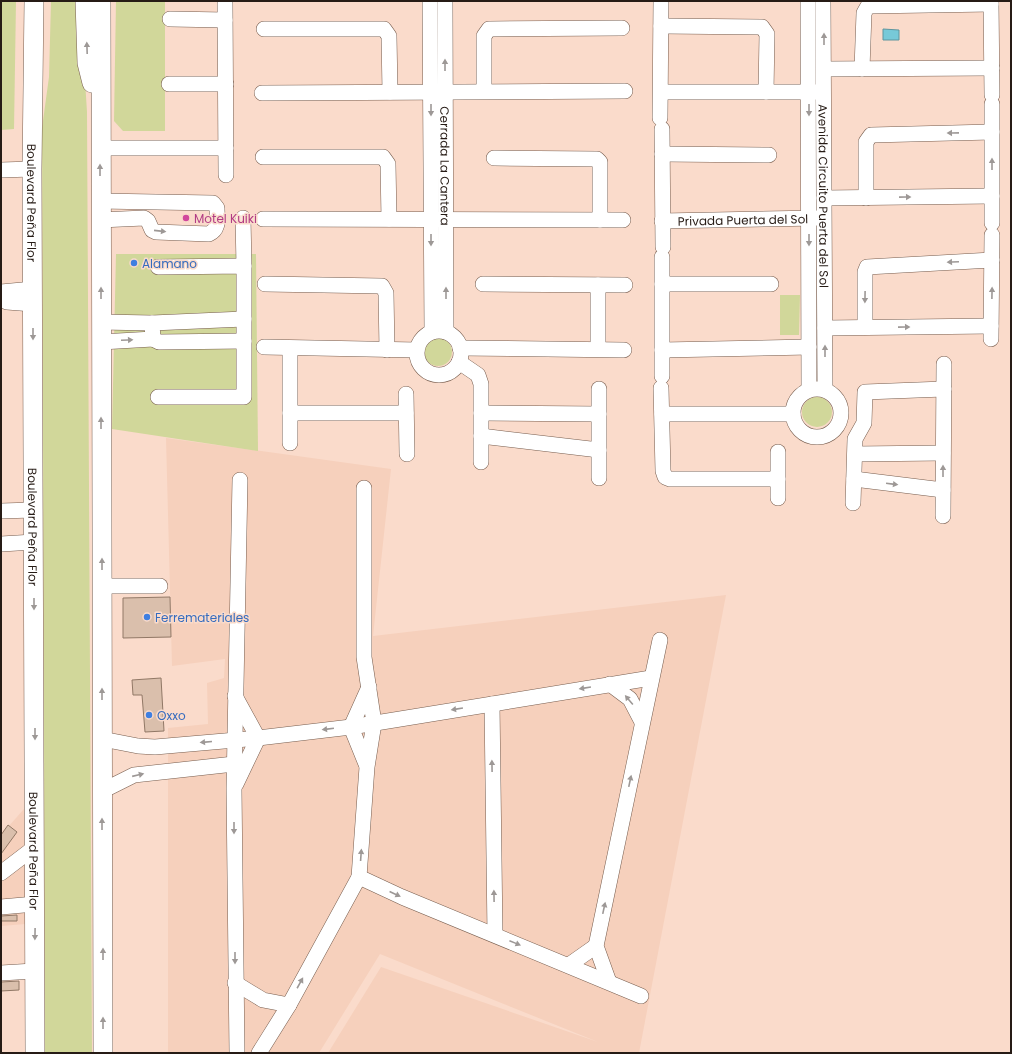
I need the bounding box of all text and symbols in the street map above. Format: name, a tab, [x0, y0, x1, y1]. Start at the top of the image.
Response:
one-way arrow	[821, 32, 827, 45]
one-way arrow	[84, 41, 90, 54]
one-way arrow	[442, 58, 448, 71]
one-way arrow	[428, 104, 434, 117]
one-way arrow	[806, 104, 812, 117]
street label: Avenida Circuito Puerta del Sol	[815, 104, 833, 288]
street label: Cerrada La Cantera	[437, 106, 454, 226]
one-way arrow	[946, 130, 959, 136]
street label: Boulevard Peña Flor	[23, 144, 41, 263]
one-way arrow	[989, 157, 995, 170]
one-way arrow	[97, 163, 103, 176]
one-way arrow	[899, 194, 912, 200]
place label: Motel Kuiki	[194, 210, 257, 227]
street label: Privada Puerta del Sol	[678, 210, 808, 229]
marker: Motel Kuiki	[181, 213, 191, 223]
one-way arrow	[153, 228, 166, 235]
one-way arrow	[428, 234, 434, 247]
one-way arrow	[806, 234, 812, 247]
place label: Alamano	[142, 255, 197, 272]
marker: Alamano	[129, 258, 139, 268]
one-way arrow	[947, 259, 959, 266]
one-way arrow	[98, 286, 104, 299]
one-way arrow	[443, 286, 449, 299]
one-way arrow	[989, 286, 995, 299]
one-way arrow	[862, 291, 868, 304]
one-way arrow	[898, 324, 911, 330]
one-way arrow	[30, 328, 36, 341]
one-way arrow	[121, 337, 133, 344]
one-way arrow	[822, 344, 828, 357]
one-way arrow	[98, 416, 104, 429]
one-way arrow	[940, 464, 946, 477]
street label: Boulevard Peña Flor	[25, 468, 42, 587]
one-way arrow	[886, 481, 899, 487]
one-way arrow	[99, 557, 105, 570]
one-way arrow	[31, 598, 37, 611]
place label: Ferremateriales	[155, 609, 249, 626]
marker: Ferremateriales	[142, 612, 152, 622]
one-way arrow	[579, 686, 591, 692]
one-way arrow	[99, 687, 105, 700]
one-way arrow	[625, 695, 634, 705]
place label: Oxxo	[157, 707, 186, 724]
one-way arrow	[451, 707, 463, 713]
marker: Oxxo	[144, 710, 154, 720]
one-way arrow	[322, 726, 334, 732]
one-way arrow	[32, 728, 38, 741]
one-way arrow	[200, 739, 212, 745]
one-way arrow	[489, 759, 495, 772]
one-way arrow	[131, 772, 144, 778]
one-way arrow	[627, 775, 633, 787]
street label: Boulevard Peña Flor	[26, 792, 43, 911]
one-way arrow	[99, 817, 105, 830]
one-way arrow	[231, 822, 237, 835]
one-way arrow	[357, 849, 364, 861]
one-way arrow	[491, 889, 497, 902]
one-way arrow	[389, 891, 400, 897]
one-way arrow	[601, 902, 607, 914]
one-way arrow	[32, 928, 38, 941]
one-way arrow	[509, 940, 520, 946]
one-way arrow	[100, 947, 106, 960]
one-way arrow	[232, 952, 238, 965]
one-way arrow	[297, 977, 304, 989]
one-way arrow	[100, 1016, 106, 1029]

